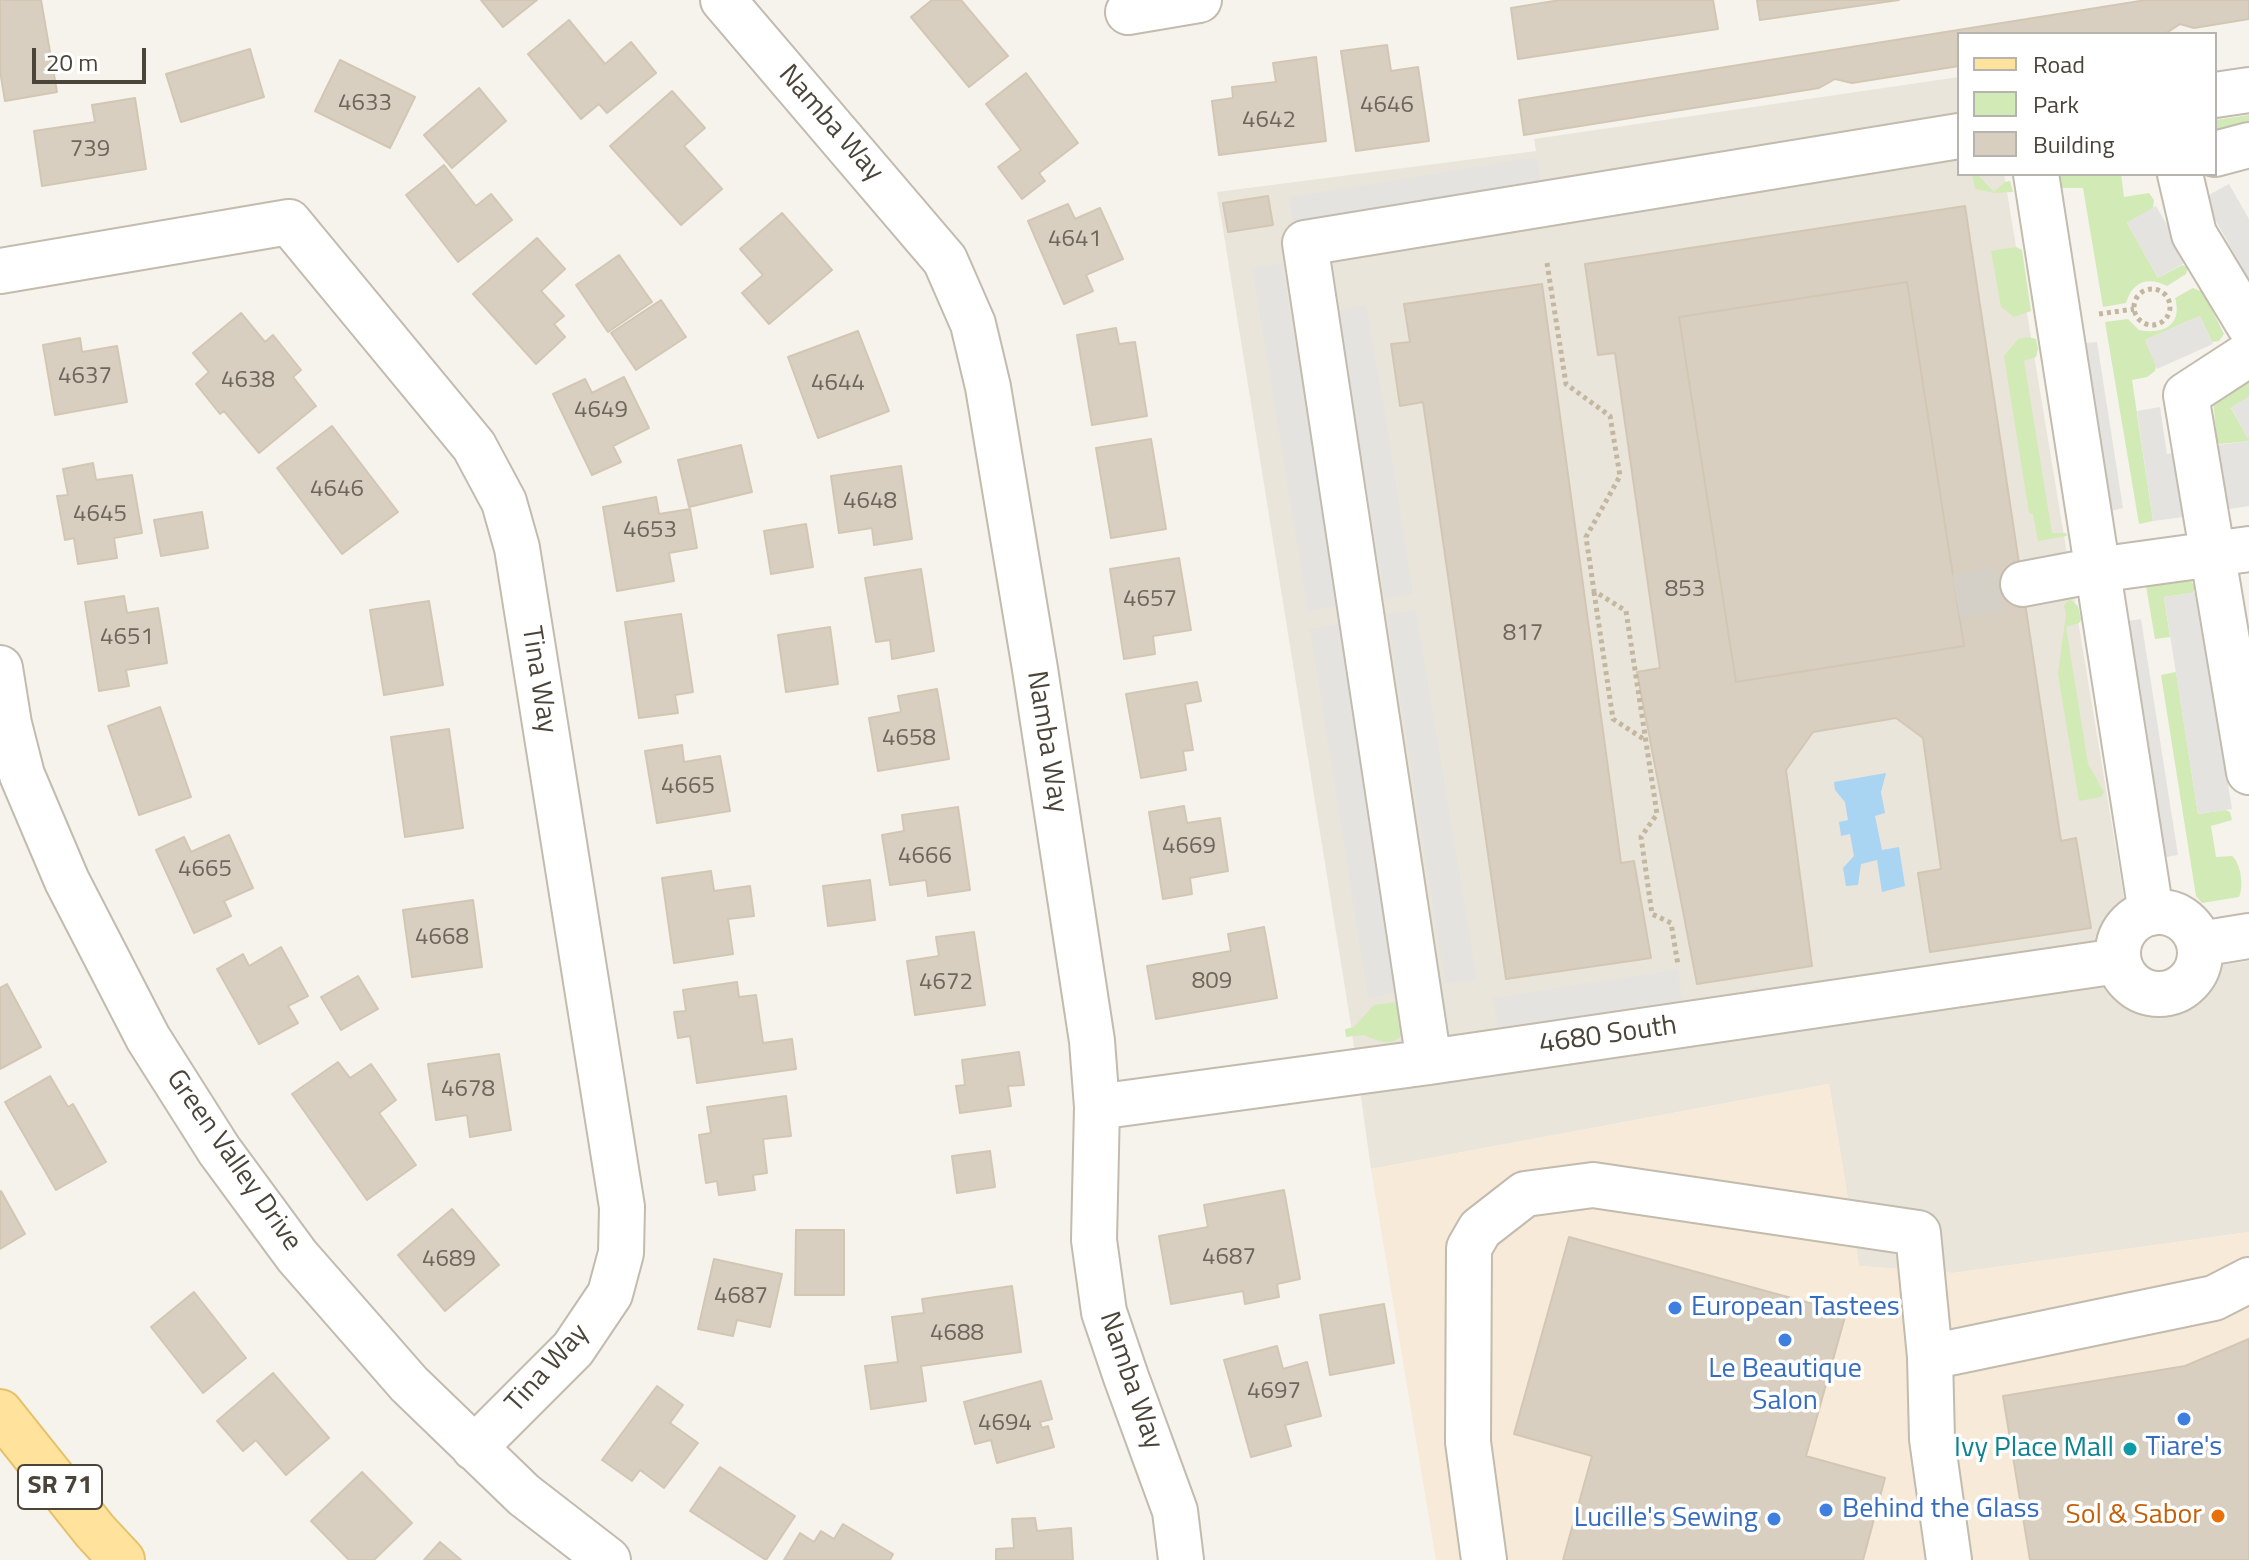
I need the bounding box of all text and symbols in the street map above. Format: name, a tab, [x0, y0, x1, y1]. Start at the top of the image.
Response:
scale bar	[36, 32, 150, 82]
legend	[1957, 32, 2217, 176]
text: 20 m	[46, 44, 98, 80]
text: Road	[2033, 46, 2085, 82]
street label: Namba Way	[770, 59, 890, 189]
text: Park	[2033, 86, 2079, 122]
house number: 4633	[338, 90, 392, 118]
house number: 4646	[1360, 92, 1414, 120]
house number: 4642	[1242, 107, 1296, 135]
text: Building	[2033, 126, 2115, 162]
house number: 739	[70, 136, 110, 164]
house number: 4641	[1048, 226, 1102, 254]
house number: 4637	[58, 363, 112, 391]
house number: 4638	[221, 367, 275, 395]
house number: 4644	[811, 370, 865, 398]
house number: 4649	[574, 397, 628, 425]
house number: 4646	[310, 476, 364, 504]
house number: 4648	[843, 488, 897, 516]
house number: 4645	[73, 501, 127, 529]
house number: 4653	[623, 517, 677, 545]
house number: 853	[1665, 576, 1705, 604]
house number: 4657	[1123, 586, 1177, 614]
house number: 817	[1503, 620, 1543, 648]
house number: 4651	[100, 624, 154, 652]
street label: Tina Way	[513, 624, 563, 736]
street label: Namba Way	[1018, 669, 1074, 815]
house number: 4658	[882, 725, 936, 753]
house number: 4665	[661, 773, 715, 801]
house number: 4669	[1162, 833, 1216, 861]
house number: 4666	[898, 843, 952, 871]
house number: 4665	[178, 856, 232, 884]
house number: 4668	[415, 924, 469, 952]
house number: 809	[1192, 968, 1232, 996]
house number: 4672	[919, 969, 973, 997]
street label: 4680 South	[1537, 1010, 1679, 1062]
street label: Green Valley Drive	[158, 1064, 308, 1258]
house number: 4678	[441, 1076, 495, 1104]
house number: 4687	[1202, 1244, 1256, 1272]
house number: 4689	[422, 1246, 476, 1274]
house number: 4687	[714, 1283, 768, 1311]
place label: European Tastees	[1691, 1291, 1900, 1325]
marker: European Tastees	[1666, 1299, 1684, 1317]
street label: Namba Way	[1091, 1308, 1169, 1454]
street label: Tina Way	[499, 1318, 597, 1420]
house number: 4688	[930, 1320, 984, 1348]
marker: Le Beautique Salon	[1776, 1331, 1794, 1349]
place label: Le Beautique Salon	[1708, 1353, 1862, 1419]
house number: 4697	[1247, 1378, 1301, 1406]
house number: 4694	[978, 1410, 1032, 1438]
marker: Tiare's	[2175, 1410, 2193, 1428]
place label: Tiare's	[2146, 1431, 2222, 1465]
place label: Ivy Place Mall	[1954, 1432, 2114, 1466]
marker: Ivy Place Mall	[2121, 1440, 2139, 1458]
road number: SR 71	[18, 1465, 102, 1509]
place label: Behind the Glass	[1842, 1493, 2040, 1527]
place label: Sol & Sabor	[2066, 1499, 2202, 1533]
marker: Behind the Glass	[1817, 1501, 1835, 1519]
place label: Lucille's Sewing	[1574, 1502, 1758, 1536]
marker: Sol & Sabor	[2209, 1507, 2227, 1525]
marker: Lucille's Sewing	[1765, 1510, 1783, 1528]

